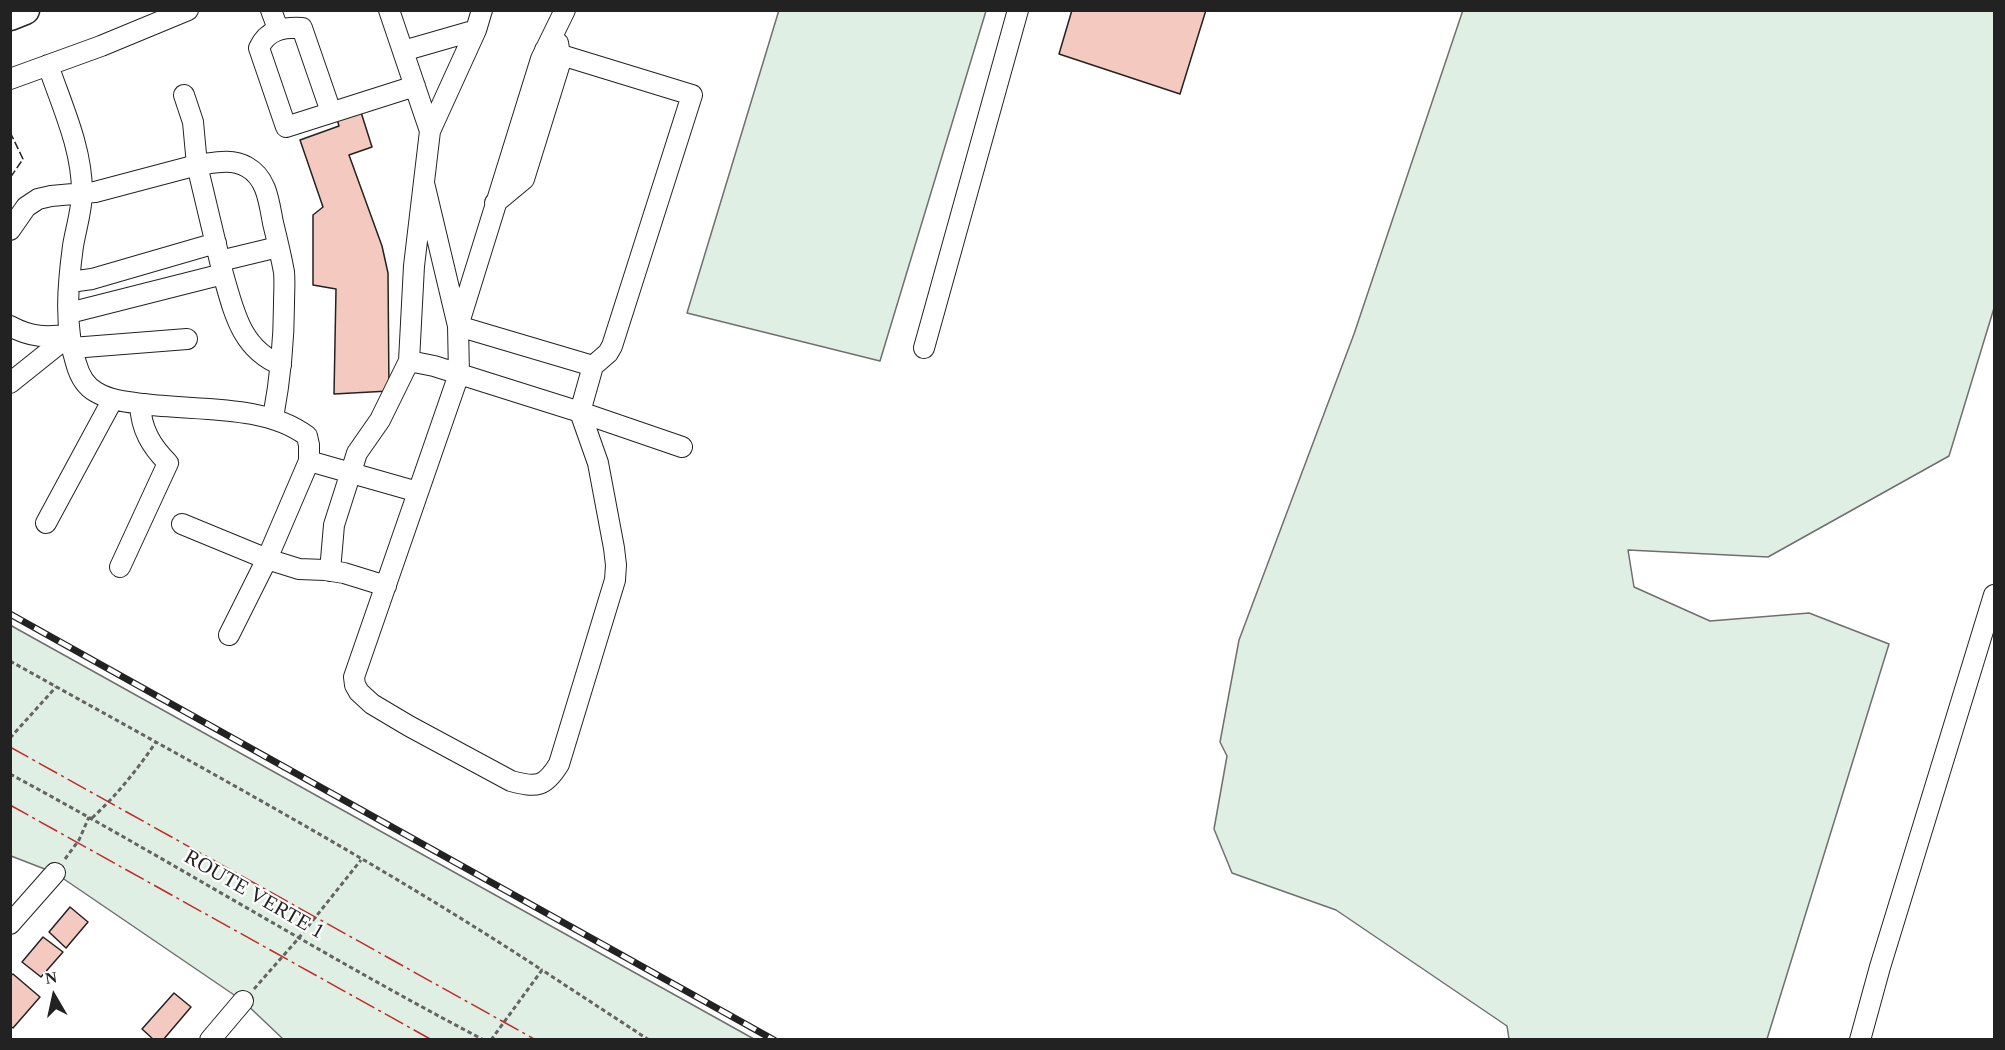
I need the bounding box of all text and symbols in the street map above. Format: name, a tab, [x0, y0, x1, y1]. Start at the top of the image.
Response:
street label: ROUTE VERTE 1	[180, 845, 328, 945]
north arrow	[24, 966, 84, 1026]
text: N	[44, 968, 58, 987]

